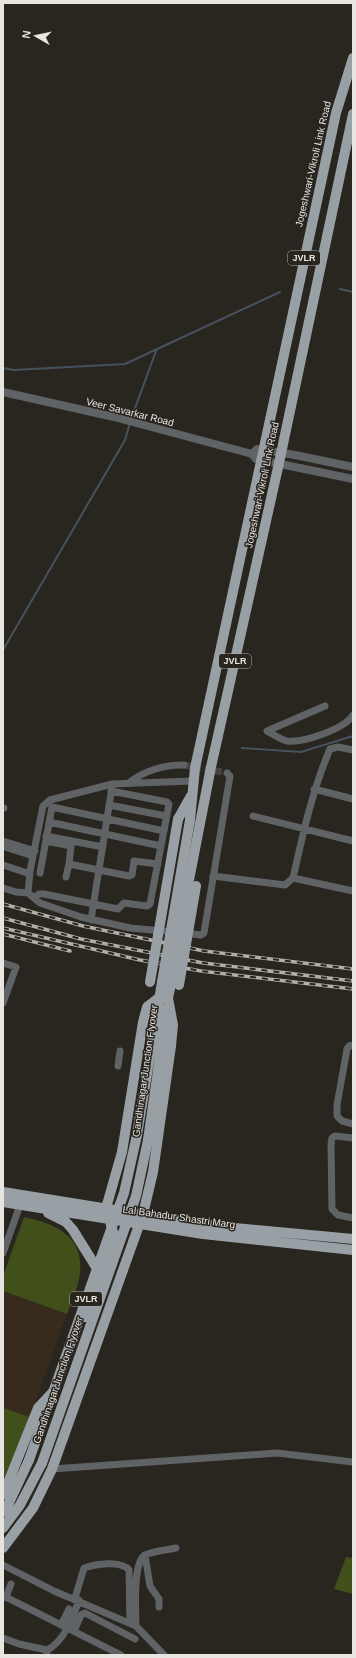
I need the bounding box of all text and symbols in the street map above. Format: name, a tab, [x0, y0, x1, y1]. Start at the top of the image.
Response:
north arrow	[16, 16, 56, 56]
text: N	[20, 30, 33, 39]
street label: Jogeshwari-Vikroli Link Road	[293, 100, 333, 228]
road number: JVLR	[288, 251, 320, 265]
street label: Veer Savarkar Road	[85, 396, 175, 428]
street label: Jogeshwari-Vikroli Link Road	[243, 421, 281, 549]
road number: JVLR	[219, 654, 251, 668]
street label: Gandhinagar Junction Flyover	[130, 1004, 160, 1138]
street label: Lal Bahadur Shastri Marg	[122, 1204, 236, 1230]
road number: JVLR	[70, 1292, 102, 1306]
street label: Gandhinagar Junction Flyover	[31, 1315, 85, 1445]

